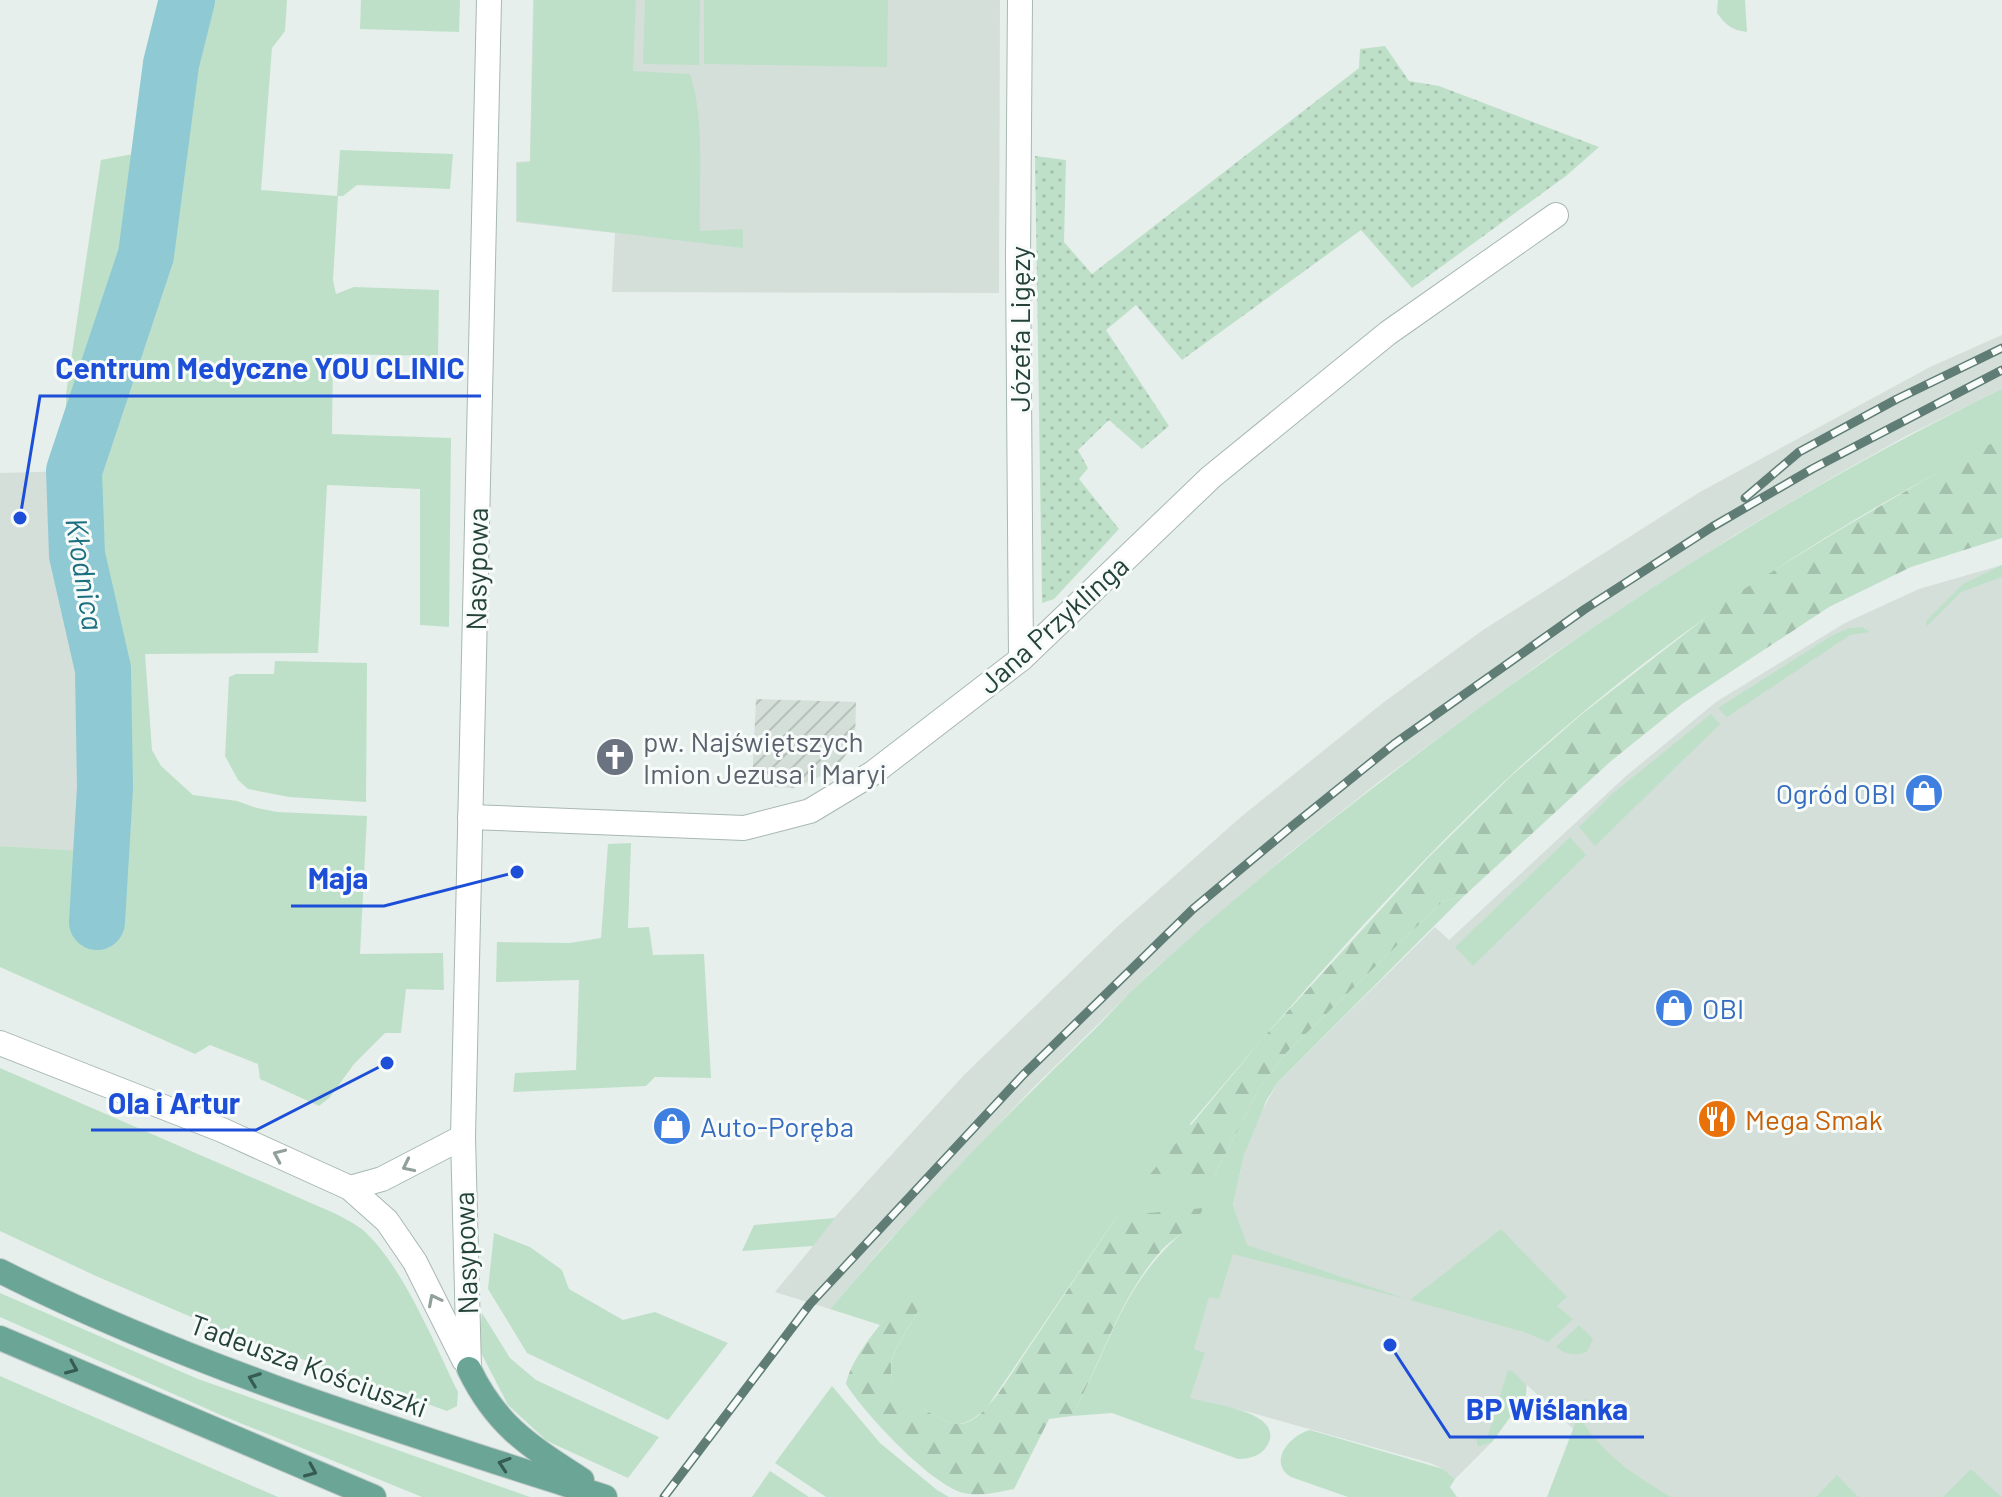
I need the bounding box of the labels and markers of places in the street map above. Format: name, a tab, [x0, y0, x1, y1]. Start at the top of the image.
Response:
callout: Centrum Medyczne YOU CLINIC	[40, 342, 481, 396]
place label: pw. Najświętszych Imion Jezusa i Maryi	[643, 724, 887, 790]
church icon: pw. Najświętszych Imion Jezusa i Maryi	[594, 736, 636, 778]
shop icon: Ogród OBI	[1903, 772, 1945, 814]
place label: Ogród OBI	[1776, 776, 1896, 810]
callout: Maja	[291, 852, 384, 906]
shop icon: OBI	[1653, 987, 1695, 1029]
place label: OBI	[1702, 991, 1744, 1025]
callout: Ola i Artur	[91, 1076, 256, 1130]
restaurant icon: Mega Smak	[1696, 1098, 1738, 1140]
place label: Mega Smak	[1745, 1102, 1883, 1136]
shop icon: Auto-Poręba	[651, 1105, 693, 1147]
place label: Auto-Poręba	[700, 1109, 854, 1143]
callout: BP Wiślanka	[1450, 1383, 1644, 1437]

